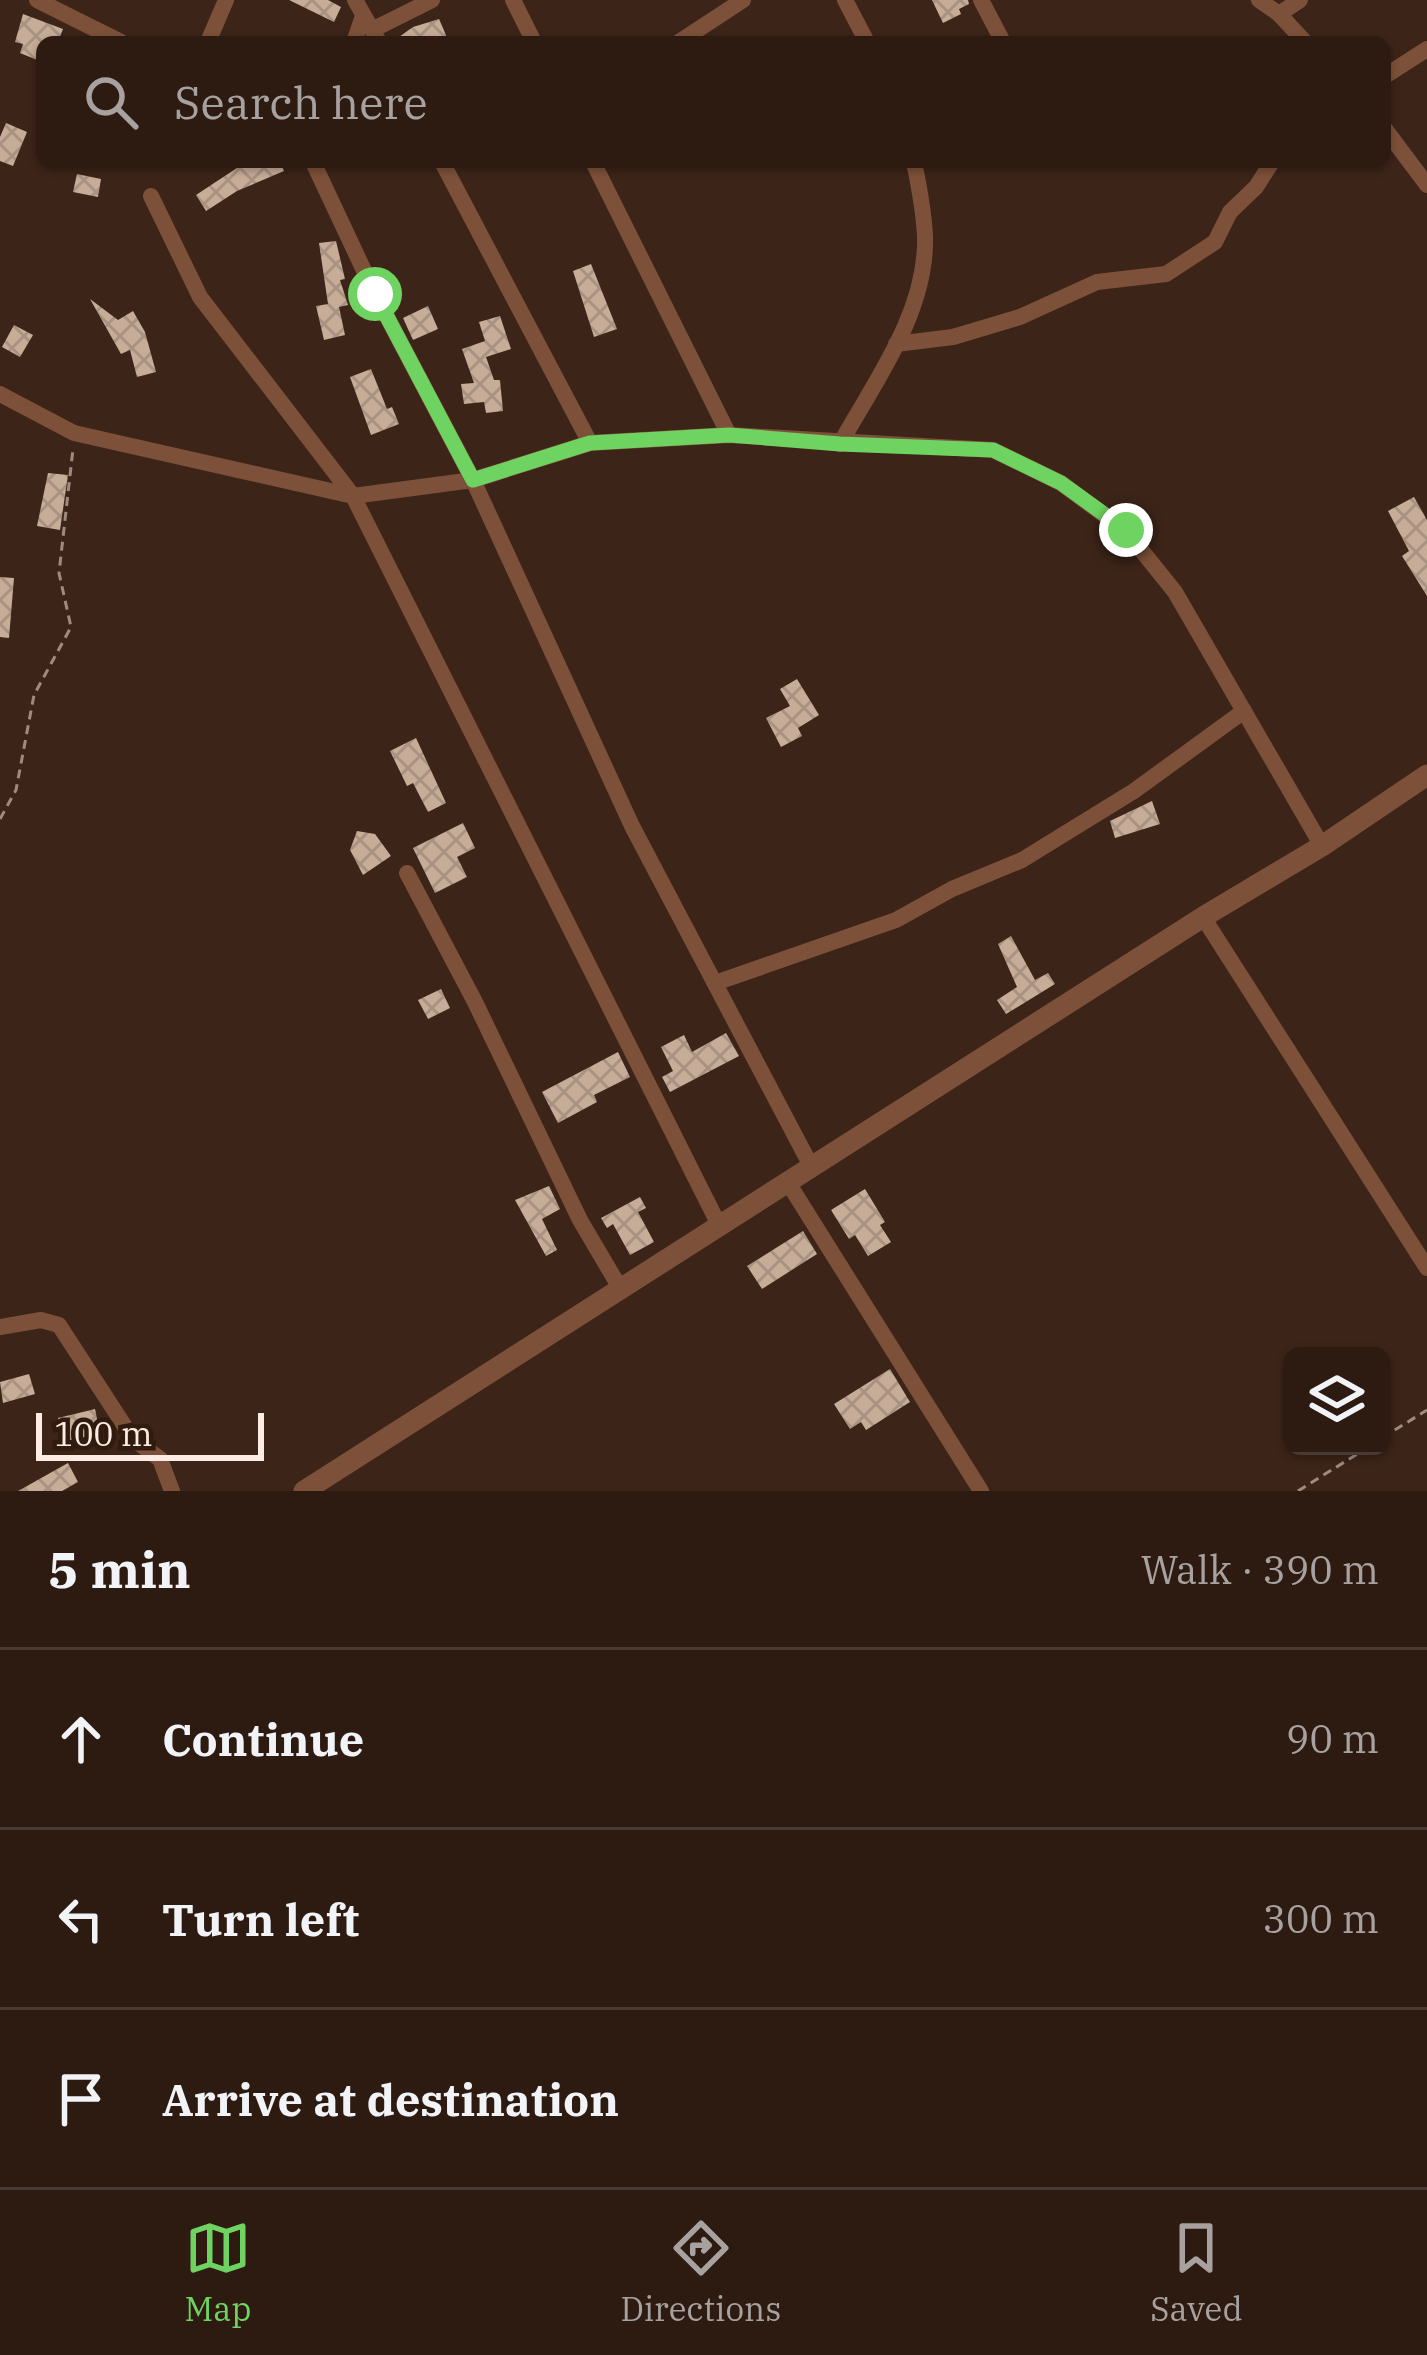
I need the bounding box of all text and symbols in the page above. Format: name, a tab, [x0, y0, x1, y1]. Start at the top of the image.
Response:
search box	[36, 36, 1391, 168]
icon: search	[78, 69, 144, 135]
text: Search here	[174, 73, 428, 131]
route start	[348, 267, 402, 321]
route end	[1099, 503, 1153, 557]
map controls	[1283, 1347, 1391, 1455]
button: layers	[1283, 1347, 1391, 1455]
scale bar	[36, 1407, 264, 1460]
text: 100 m	[54, 1412, 153, 1455]
text: 5 min	[48, 1536, 191, 1602]
text: Walk · 390 m	[1141, 1544, 1379, 1595]
icon: ahead	[48, 1706, 114, 1772]
text: Continue	[162, 1710, 364, 1768]
text: 90 m	[1286, 1713, 1379, 1764]
icon: left	[48, 1886, 114, 1952]
text: Turn left	[162, 1890, 359, 1948]
text: 300 m	[1263, 1893, 1379, 1944]
icon: arrive	[48, 2066, 114, 2132]
text: Arrive at destination	[162, 2070, 619, 2128]
tab: Map	[184, 2215, 251, 2330]
tab: Directions	[620, 2215, 781, 2330]
tab: Saved	[1150, 2215, 1243, 2330]

